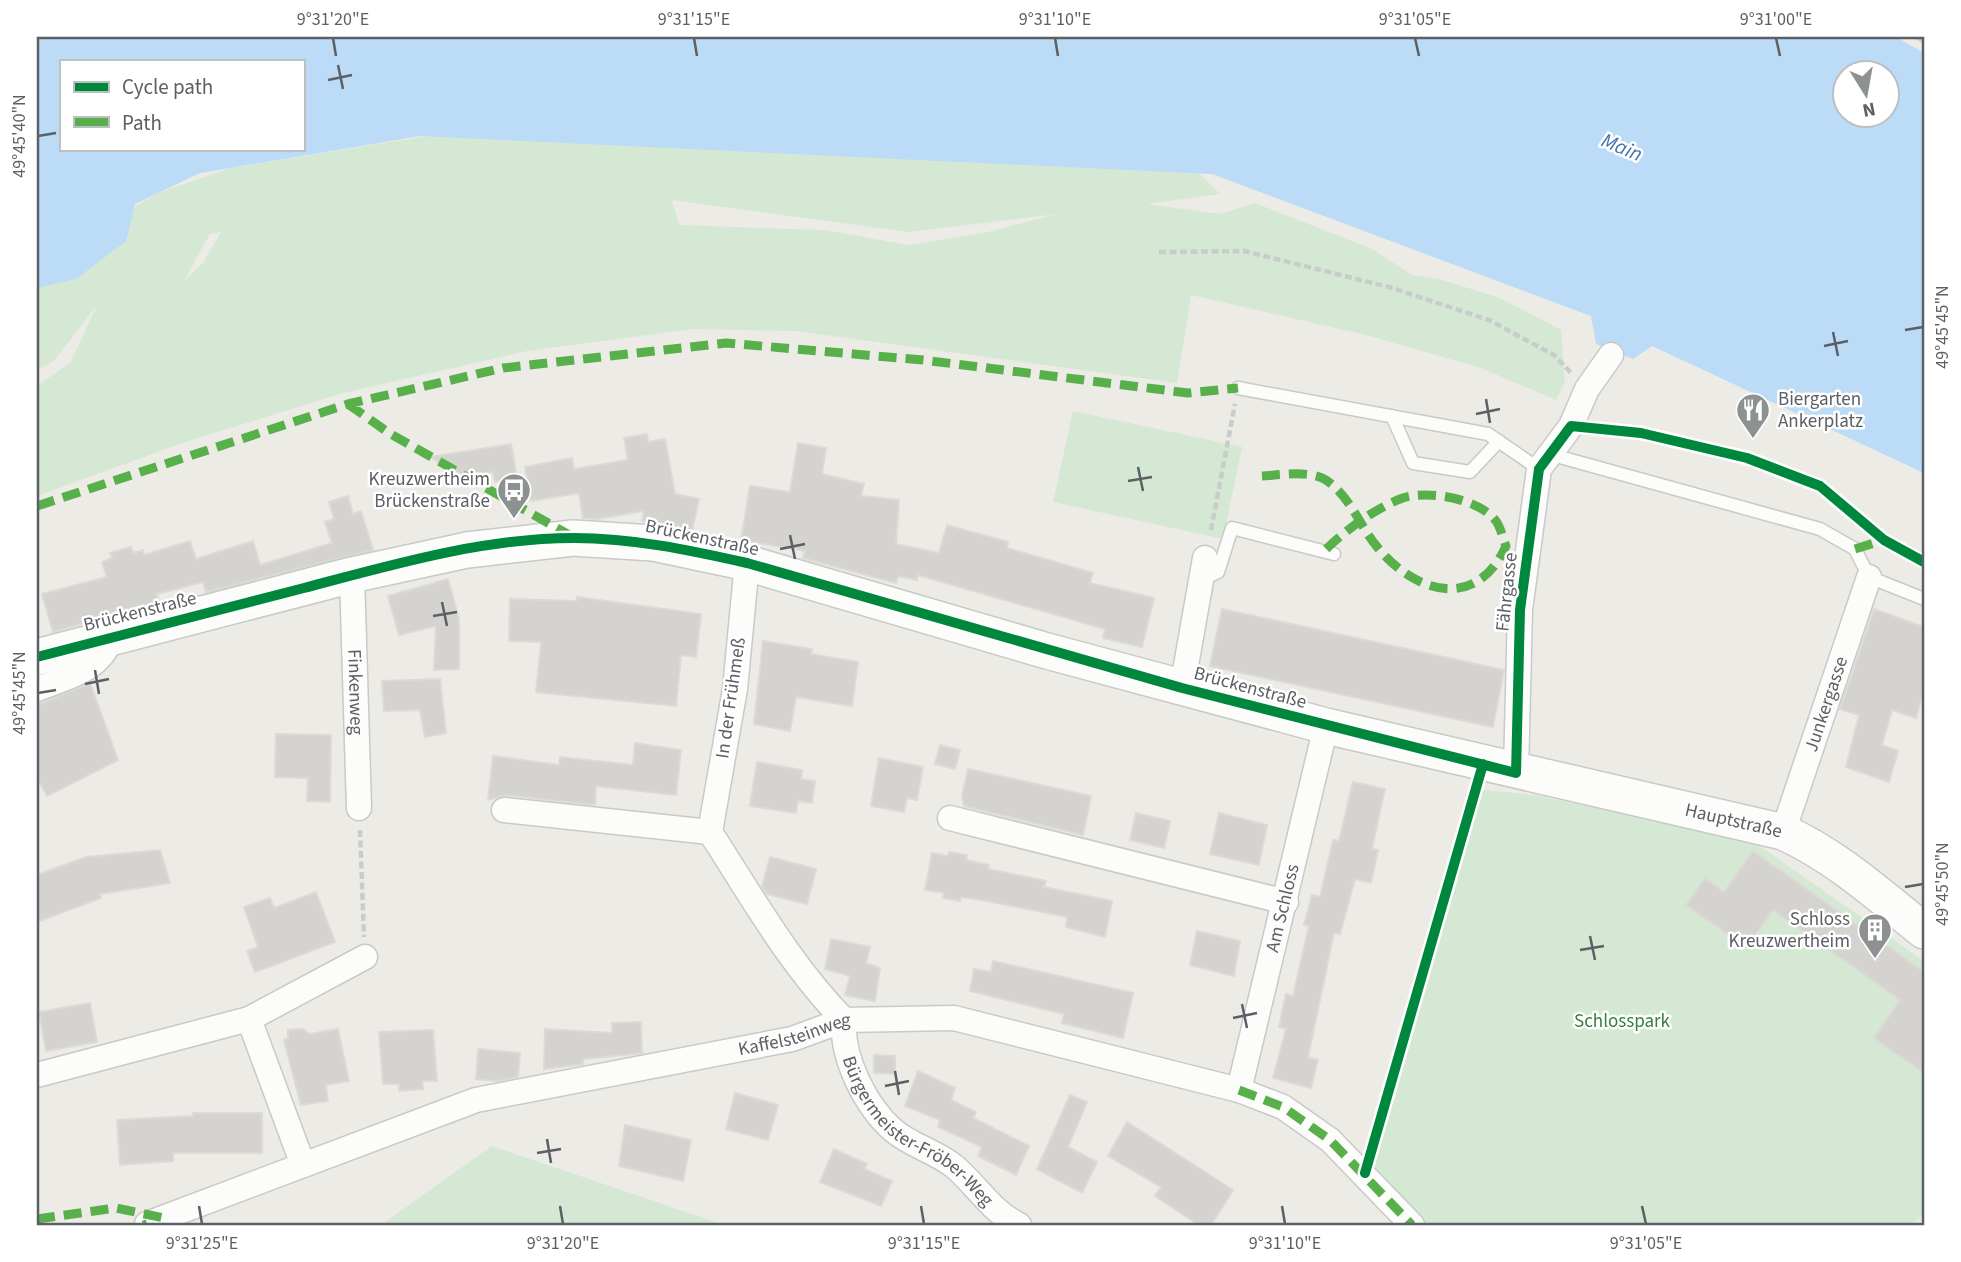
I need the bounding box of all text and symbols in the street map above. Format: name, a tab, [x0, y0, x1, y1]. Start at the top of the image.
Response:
text: 9°31'20"E	[297, 7, 369, 32]
text: 9°31'15"E	[658, 7, 730, 32]
text: 9°31'10"E	[1019, 7, 1091, 32]
text: 9°31'05"E	[1379, 7, 1451, 32]
text: 9°31'00"E	[1740, 7, 1812, 32]
legend	[60, 60, 304, 150]
north arrow	[1832, 60, 1902, 130]
text: Cycle path	[122, 72, 213, 102]
text: 49°45'40"N	[7, 94, 32, 178]
text: N	[1860, 95, 1878, 124]
text: Path	[122, 108, 162, 138]
water label: Main	[1597, 125, 1647, 169]
text: 49°45'45"N	[1930, 285, 1955, 369]
place label: Biergarten Ankerplatz	[1778, 386, 1863, 435]
restaurant icon: Biergarten Ankerplatz	[1734, 391, 1772, 440]
place label: Kreuzwertheim Brückenstraße	[369, 466, 490, 515]
bus stop icon: Kreuzwertheim Brückenstraße	[495, 471, 533, 520]
street label: Brückenstraße	[643, 513, 761, 563]
street label: Fährgasse	[1489, 551, 1525, 633]
street label: Brückenstraße	[81, 585, 199, 639]
street label: In der Frühmeß	[709, 636, 753, 760]
street label: Finkenweg	[341, 649, 370, 736]
text: 49°45'45"N	[7, 651, 32, 735]
street label: Junkergasse	[1798, 653, 1855, 755]
street label: Brückenstraße	[1191, 660, 1309, 716]
street label: Hauptstraße	[1682, 796, 1785, 845]
text: 49°45'50"N	[1930, 842, 1955, 926]
street label: Am Schloss	[1259, 861, 1306, 955]
place label: Schloss Kreuzwertheim	[1729, 906, 1850, 955]
building icon: Schloss Kreuzwertheim	[1856, 911, 1894, 960]
street label: Kaffelsteinweg	[736, 1006, 851, 1063]
park label: Schlosspark	[1574, 1008, 1671, 1035]
street label: Bürgermeister-Fröber-Weg	[835, 1053, 1000, 1213]
text: 9°31'25"E	[166, 1231, 238, 1256]
text: 9°31'20"E	[527, 1231, 599, 1256]
text: 9°31'15"E	[888, 1231, 960, 1256]
text: 9°31'10"E	[1249, 1231, 1321, 1256]
text: 9°31'05"E	[1610, 1231, 1682, 1256]

